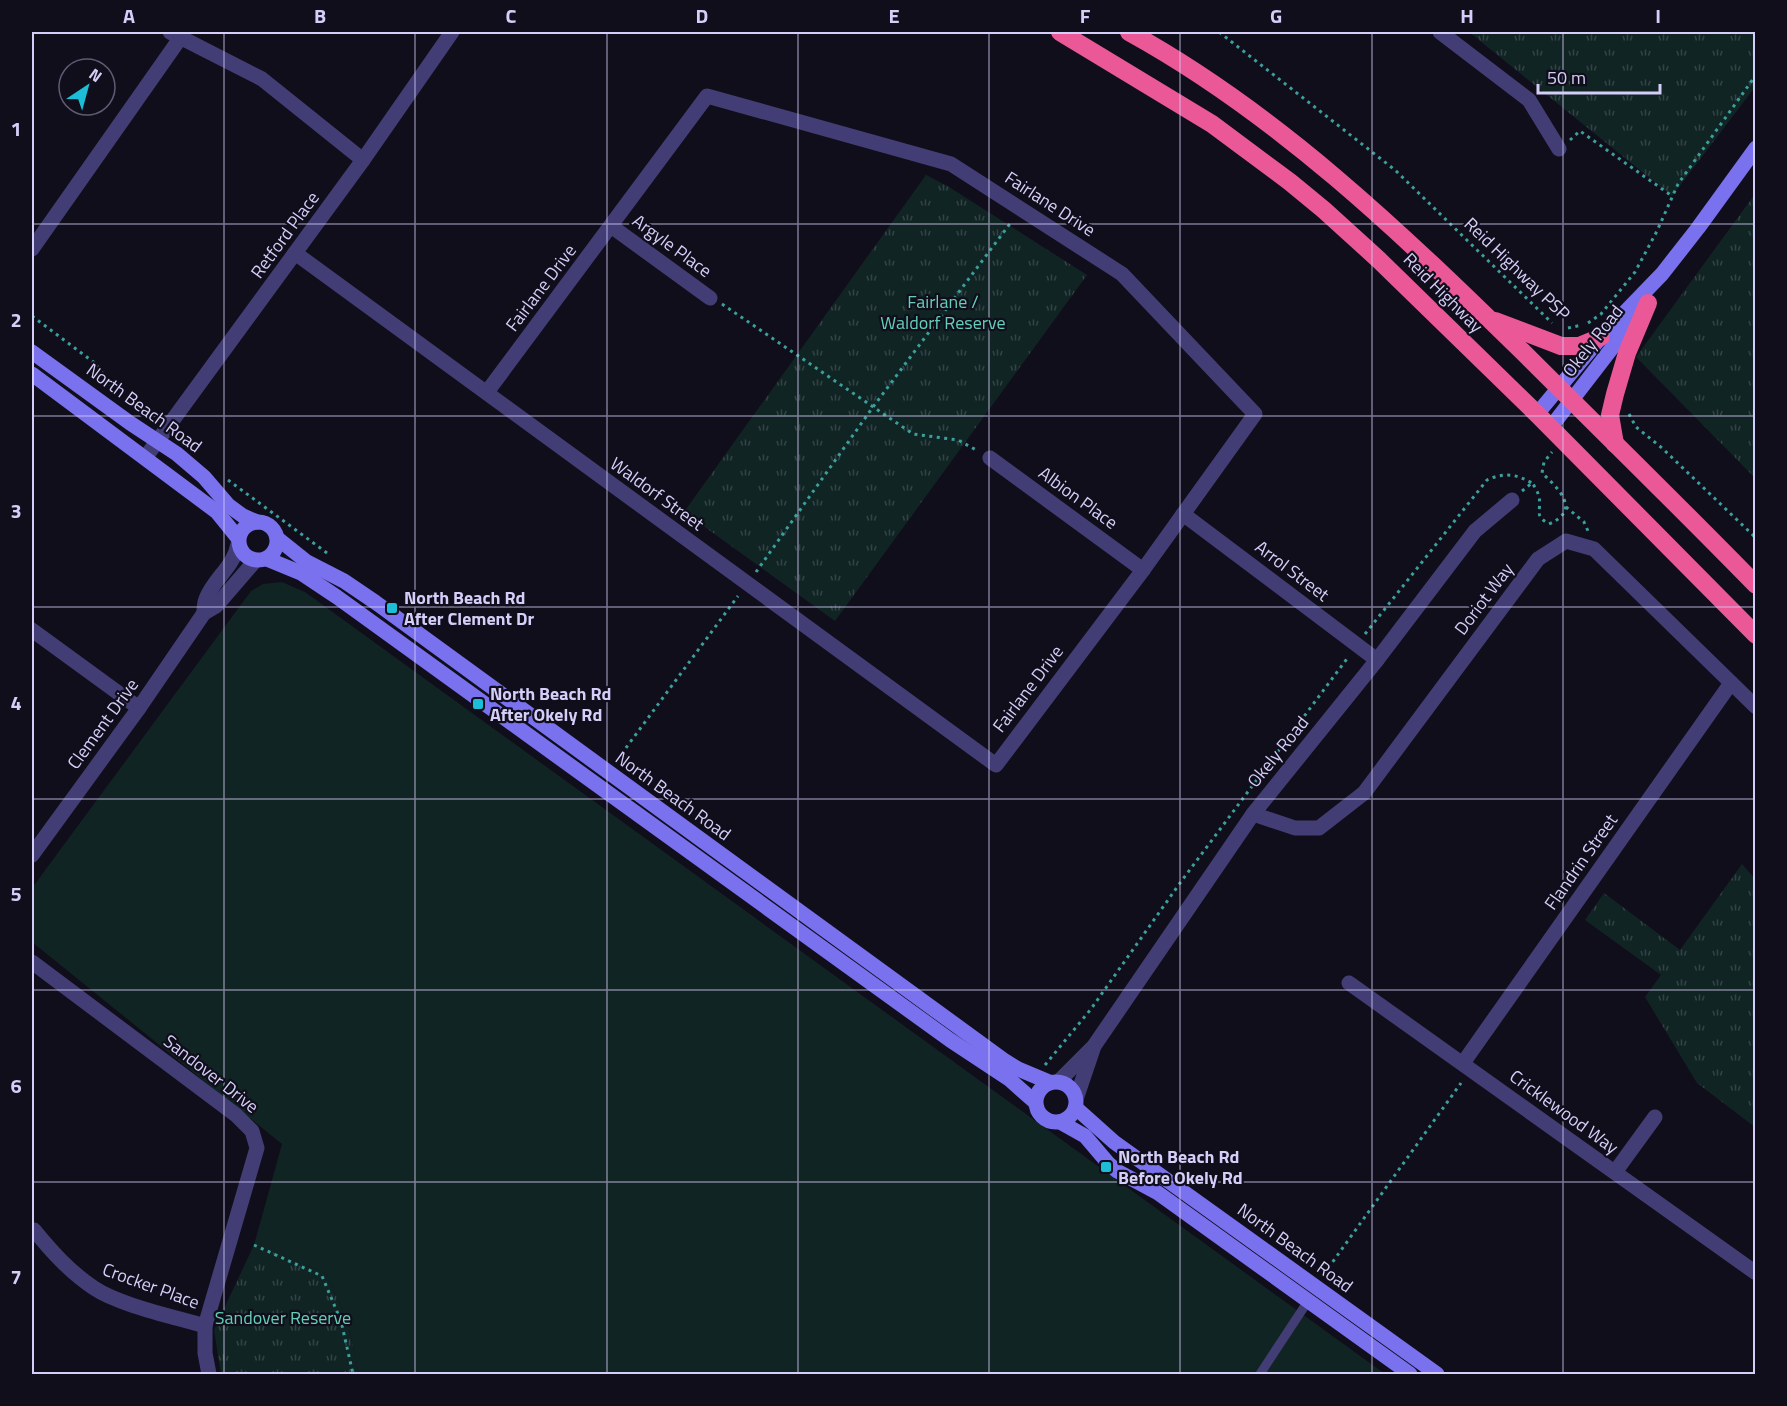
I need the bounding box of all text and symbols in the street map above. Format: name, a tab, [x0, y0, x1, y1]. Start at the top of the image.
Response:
text: A	[123, 0, 135, 31]
text: B	[314, 0, 326, 31]
text: C	[506, 0, 517, 31]
text: D	[696, 0, 708, 31]
text: E	[888, 0, 900, 31]
text: F	[1080, 0, 1091, 31]
text: G	[1270, 0, 1282, 31]
text: H	[1460, 0, 1474, 31]
text: I	[1655, 0, 1661, 31]
north arrow	[57, 57, 117, 117]
scale bar	[1538, 57, 1660, 95]
text: N	[84, 62, 107, 88]
text: 50 m	[1547, 64, 1586, 91]
text: 1	[10, 113, 22, 144]
street label: Fairlane Drive	[1000, 164, 1101, 243]
street label: Retford Place	[244, 186, 325, 284]
street label: Argyle Place	[627, 207, 718, 284]
street label: Reid Highway PSP	[1458, 211, 1577, 327]
street label: Fairlane Drive	[499, 238, 582, 337]
street label: Reid Highway	[1397, 246, 1490, 339]
park label: Fairlane / Waldorf Reserve	[880, 288, 1006, 336]
street label: Okely Road	[1556, 299, 1629, 383]
text: 2	[10, 304, 22, 335]
street label: North Beach Road	[81, 356, 208, 459]
street label: Waldorf Street	[605, 450, 710, 537]
street label: Albion Place	[1033, 460, 1123, 536]
text: 3	[10, 495, 22, 526]
street label: Arrol Street	[1249, 534, 1336, 608]
street label: Doriot Way	[1447, 557, 1520, 640]
place label: North Beach Rd After Clement Dr	[404, 584, 535, 632]
marker: North Beach Rd After Clement Dr	[385, 601, 399, 615]
street label: Fairlane Drive	[986, 639, 1069, 738]
street label: Clement Drive	[60, 673, 145, 775]
place label: North Beach Rd After Okely Rd	[490, 680, 611, 728]
text: 4	[10, 687, 22, 718]
marker: North Beach Rd After Okely Rd	[471, 697, 485, 711]
street label: Okely Road	[1240, 710, 1315, 793]
street label: North Beach Road	[610, 744, 737, 847]
street label: Flandrin Street	[1537, 808, 1624, 915]
text: 5	[10, 878, 22, 909]
street label: Sandover Drive	[158, 1028, 265, 1119]
street label: Cricklewood Way	[1504, 1063, 1625, 1161]
text: 6	[10, 1070, 22, 1101]
place label: North Beach Rd Before Okely Rd	[1118, 1143, 1243, 1191]
marker: North Beach Rd Before Okely Rd	[1099, 1160, 1113, 1174]
street label: North Beach Road	[1232, 1196, 1359, 1299]
street label: Crocker Place	[99, 1255, 203, 1316]
text: 7	[10, 1261, 22, 1292]
park label: Sandover Reserve	[215, 1304, 351, 1331]

